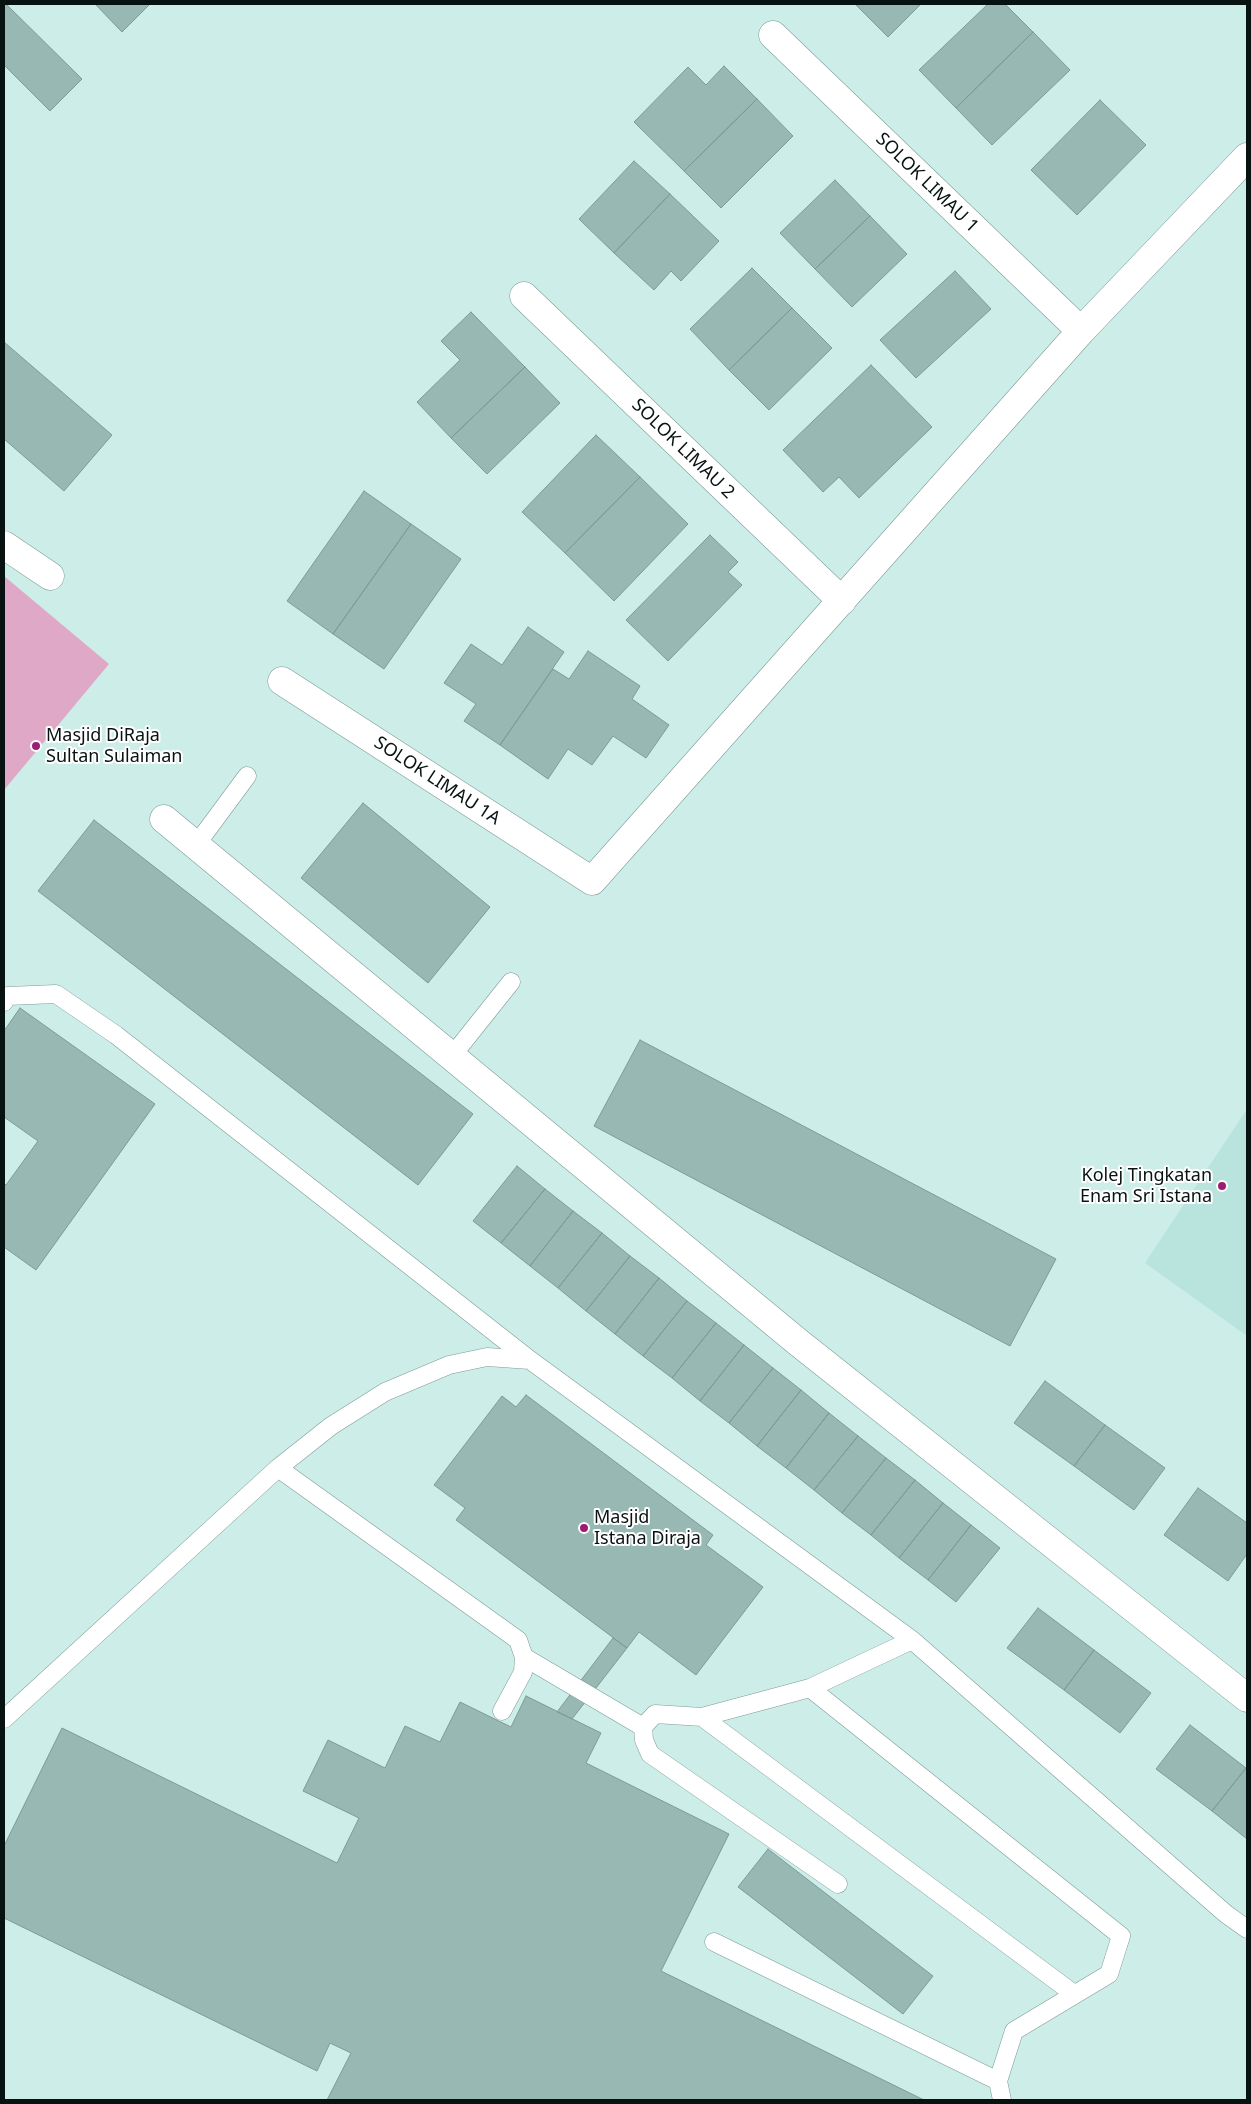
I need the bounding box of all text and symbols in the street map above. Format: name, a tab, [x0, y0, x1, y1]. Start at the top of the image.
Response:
street label: SOLOK LIMAU 1	[871, 129, 983, 237]
street label: SOLOK LIMAU 2	[627, 395, 739, 503]
place label: Masjid DiRaja Sultan Sulaiman	[46, 725, 182, 768]
street label: SOLOK LIMAU 1A	[370, 732, 504, 830]
marker: Masjid DiRaja Sultan Sulaiman	[30, 740, 42, 752]
place label: Kolej Tingkatan Enam Sri Istana	[1080, 1165, 1212, 1208]
marker: Kolej Tingkatan Enam Sri Istana	[1216, 1180, 1228, 1192]
place label: Masjid Istana Diraja	[594, 1507, 701, 1550]
marker: Masjid Istana Diraja	[578, 1522, 590, 1534]

